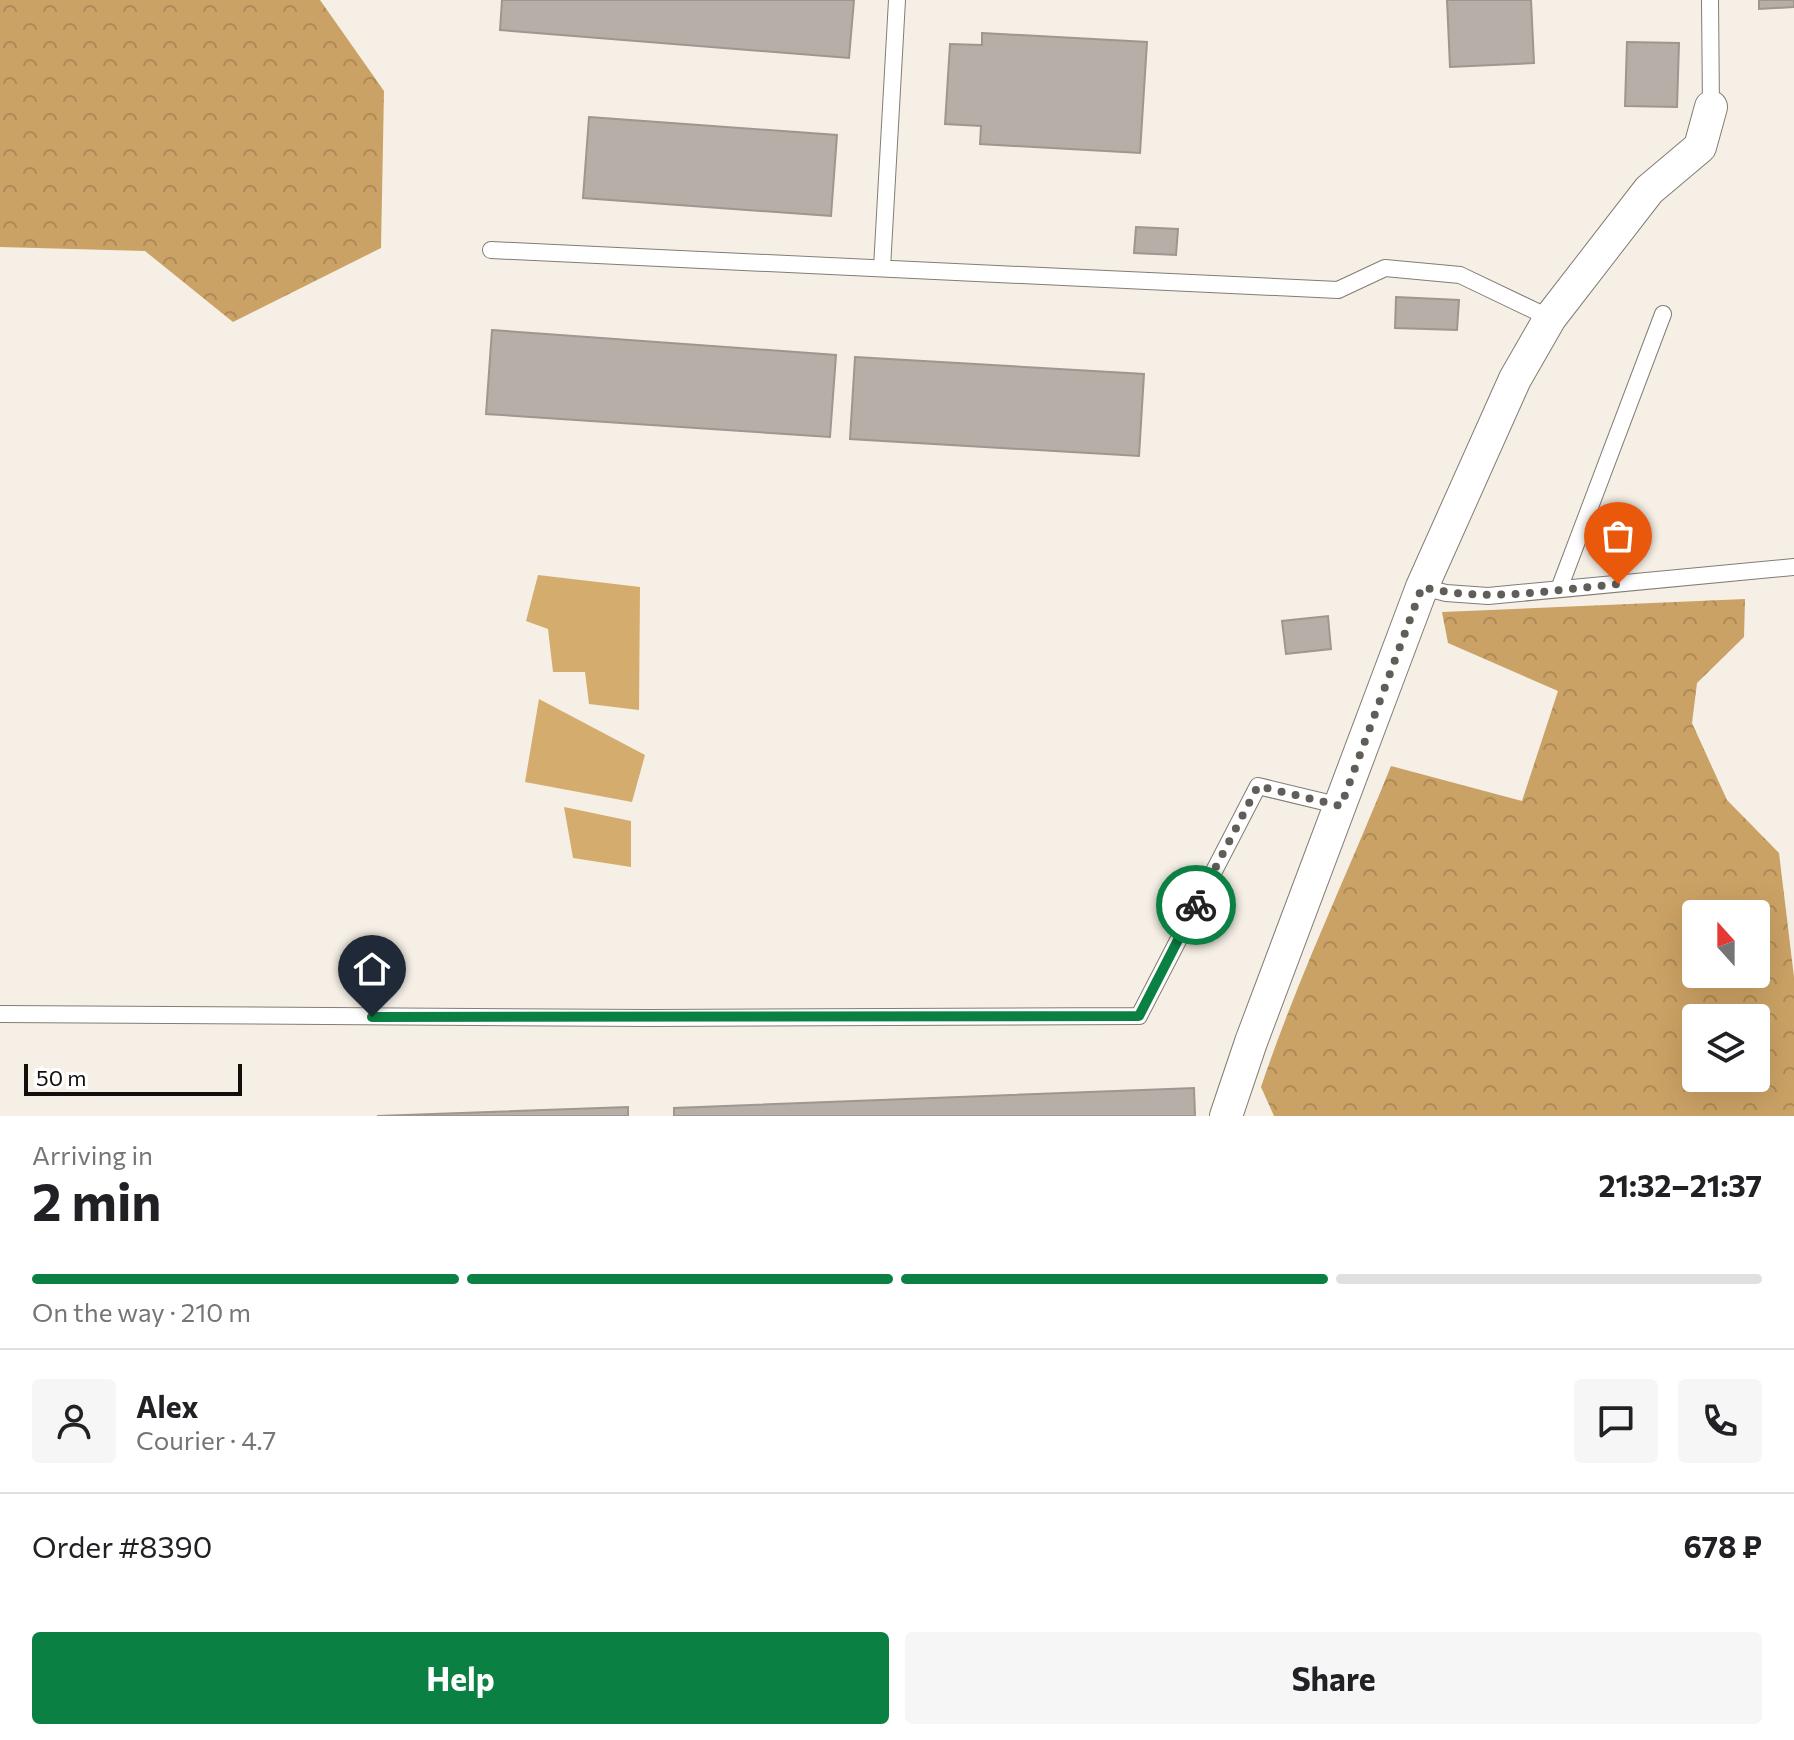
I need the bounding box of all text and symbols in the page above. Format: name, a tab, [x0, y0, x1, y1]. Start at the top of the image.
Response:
pin	[1584, 502, 1652, 584]
icon: bag	[1596, 514, 1640, 558]
courier	[1156, 865, 1236, 945]
icon: bike	[1174, 883, 1218, 927]
north arrow	[1682, 900, 1770, 988]
map controls	[1682, 900, 1770, 1092]
pin	[338, 935, 406, 1017]
icon: home	[350, 947, 394, 991]
button: layers	[1682, 1004, 1770, 1092]
scale bar	[24, 1060, 242, 1096]
text: 50 m	[36, 1064, 86, 1091]
text: Arriving in	[32, 1139, 153, 1170]
text: 21:32–21:37	[1598, 1166, 1762, 1203]
text: 2 min	[32, 1168, 161, 1232]
text: On the way · 210 m	[32, 1296, 251, 1327]
button: person	[32, 1379, 116, 1463]
button: chat	[1574, 1379, 1658, 1463]
button: phone	[1678, 1379, 1762, 1463]
text: Alex	[136, 1387, 199, 1424]
text: Courier · 4.7	[136, 1424, 276, 1455]
text: Order #8390	[32, 1527, 212, 1564]
text: 678 ₽	[1683, 1527, 1762, 1564]
button: Help	[32, 1632, 889, 1724]
button: Share	[905, 1632, 1762, 1724]

